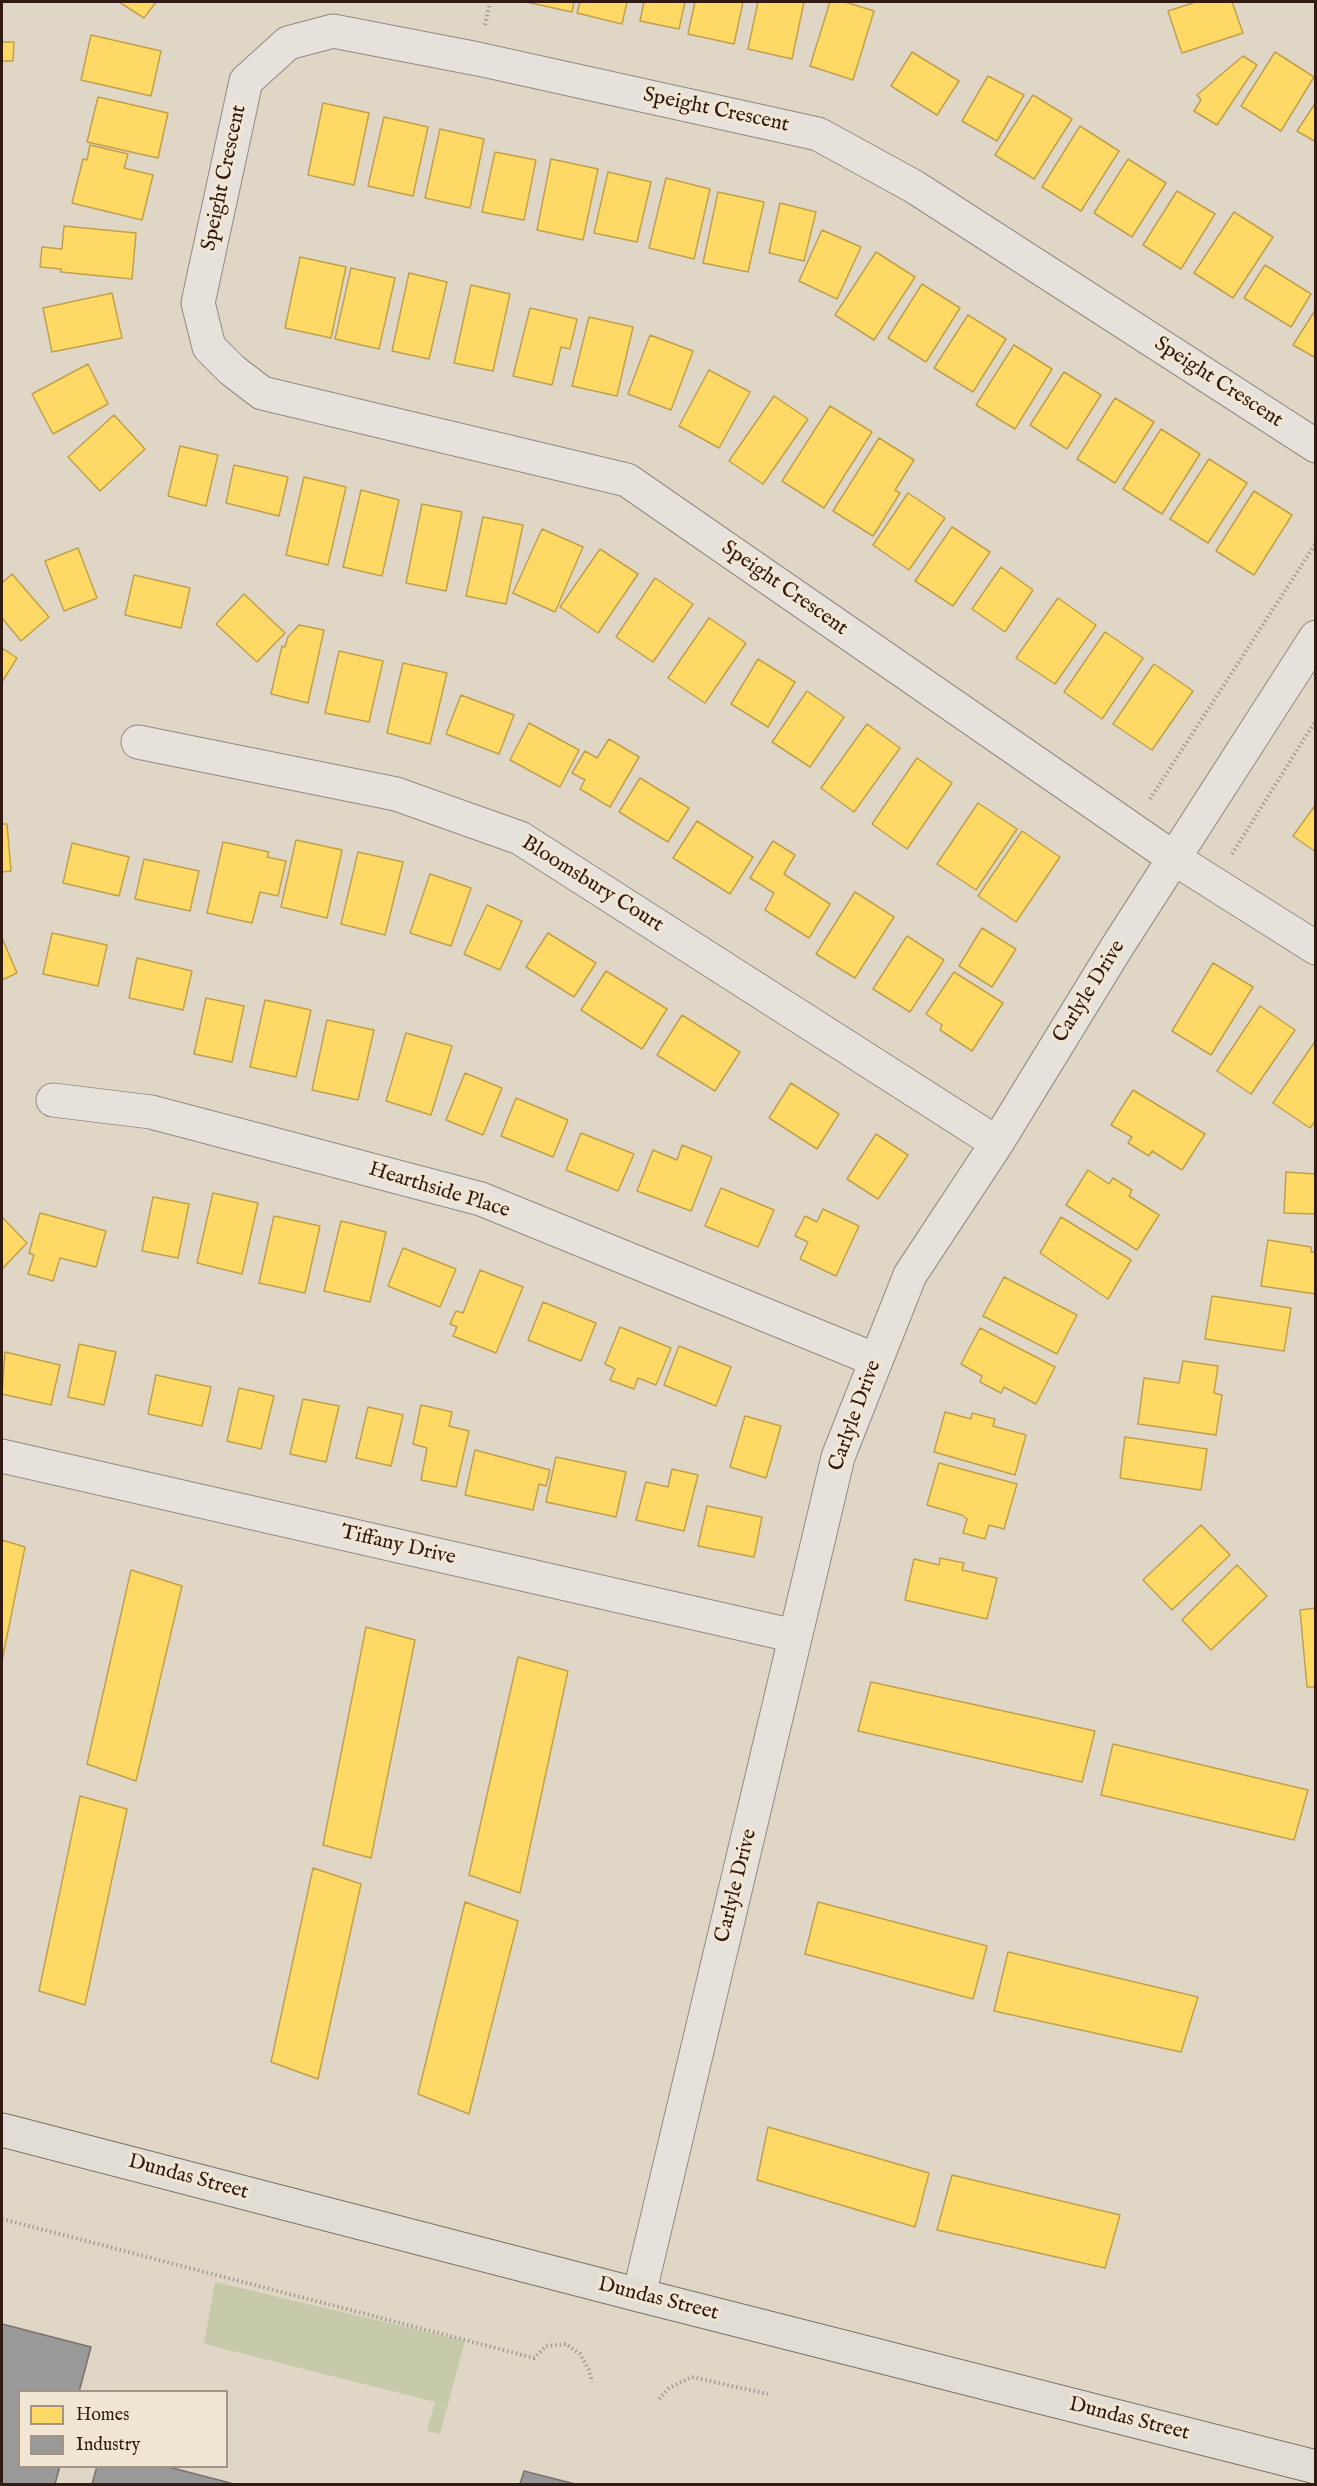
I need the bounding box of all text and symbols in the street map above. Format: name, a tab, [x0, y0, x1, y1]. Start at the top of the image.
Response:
street label: Speight Crescent	[641, 83, 791, 139]
street label: Speight Crescent	[197, 103, 253, 253]
street label: Speight Crescent	[1149, 332, 1287, 434]
street label: Speight Crescent	[716, 536, 852, 642]
street label: Bloomsbury Court	[516, 831, 668, 939]
street label: Carlyle Drive	[1049, 936, 1131, 1048]
street label: Hearthside Place	[365, 1158, 513, 1224]
street label: Carlyle Drive	[824, 1357, 888, 1475]
street label: Tiffany Drive	[338, 1521, 458, 1571]
street label: Carlyle Drive	[711, 1827, 763, 1945]
street label: Dundas Street	[125, 2150, 251, 2206]
street label: Dundas Street	[595, 2273, 721, 2327]
legend	[18, 2390, 228, 2468]
street label: Dundas Street	[1066, 2393, 1192, 2447]
text: Homes	[76, 2404, 129, 2427]
text: Industry	[76, 2434, 140, 2457]

